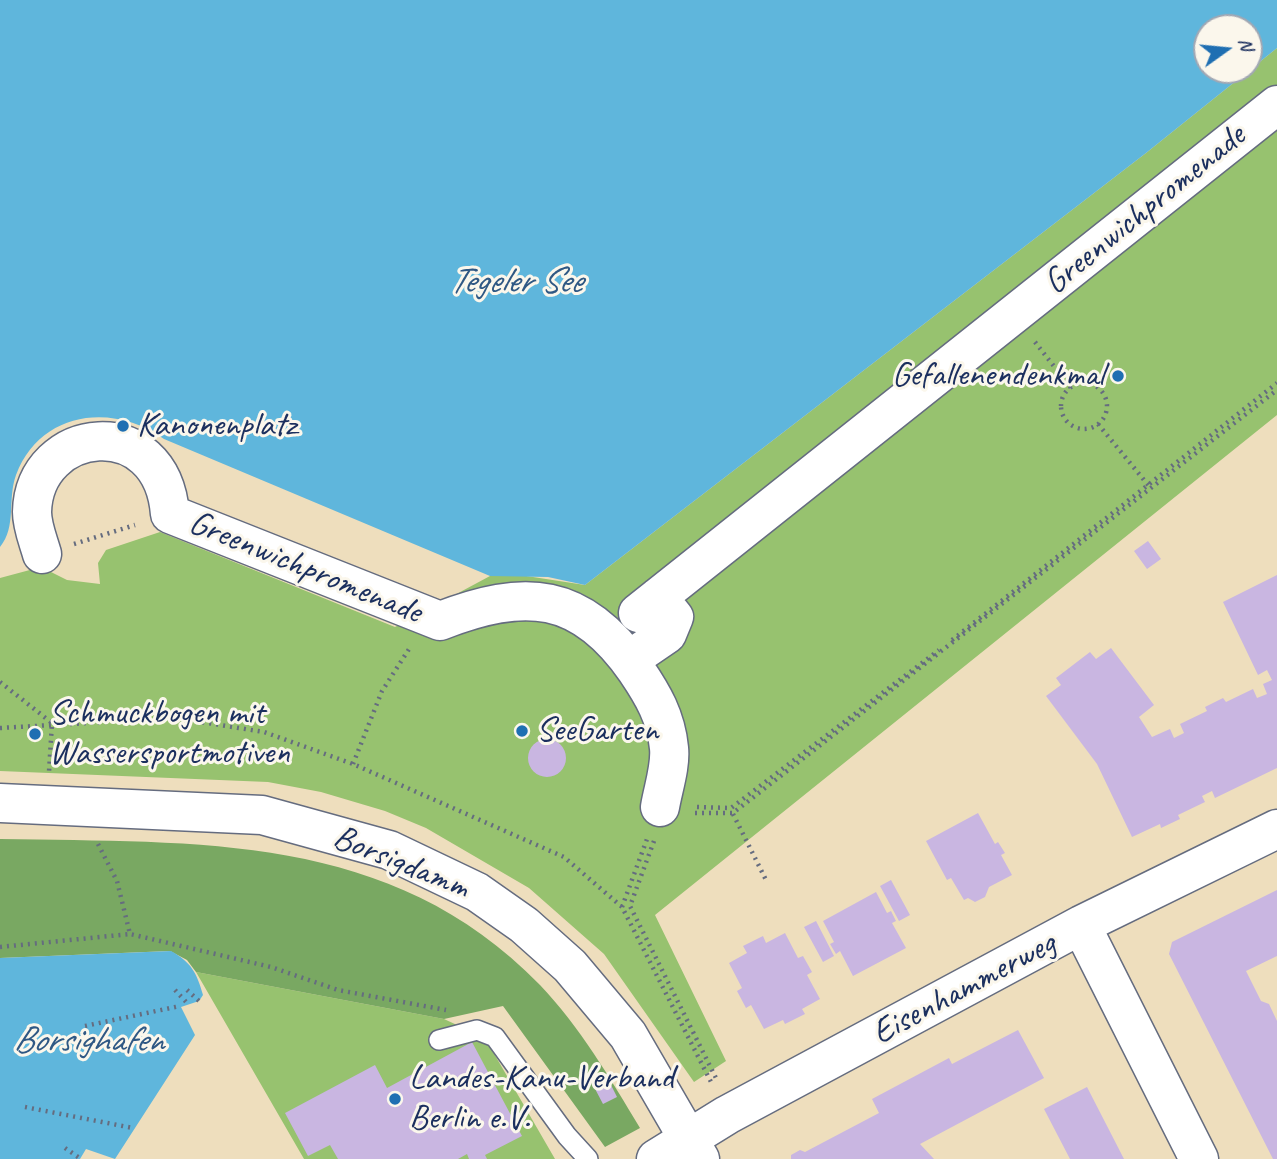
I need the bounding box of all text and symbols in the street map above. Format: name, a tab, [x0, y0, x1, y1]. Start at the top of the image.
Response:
north arrow	[1193, 14, 1263, 84]
text: N	[1233, 35, 1259, 53]
street label: Greenwichpromenade	[1036, 116, 1254, 304]
water label: Tegeler See	[449, 260, 581, 304]
place label: Gefallenendenkmal	[892, 355, 1104, 397]
marker: Gefallenendenkmal	[1110, 368, 1126, 384]
place label: Kanonenplatz	[137, 405, 296, 447]
marker: Kanonenplatz	[115, 418, 131, 434]
street label: Greenwichpromenade	[182, 502, 428, 634]
place label: Schmuckbogen mit Wassersportmotiven	[49, 693, 290, 775]
place label: SeeGarten	[536, 710, 658, 752]
marker: SeeGarten	[514, 723, 530, 739]
marker: Schmuckbogen mit Wassersportmotiven	[27, 726, 43, 742]
street label: Borsigdamm	[327, 817, 475, 909]
street label: Eisenhammerweg	[865, 923, 1063, 1055]
water label: Borsighafen	[13, 1019, 163, 1063]
place label: Landes-Kanu-Verband Berlin e.V.	[409, 1058, 674, 1140]
marker: Landes-Kanu-Verband Berlin e.V.	[387, 1091, 403, 1107]

